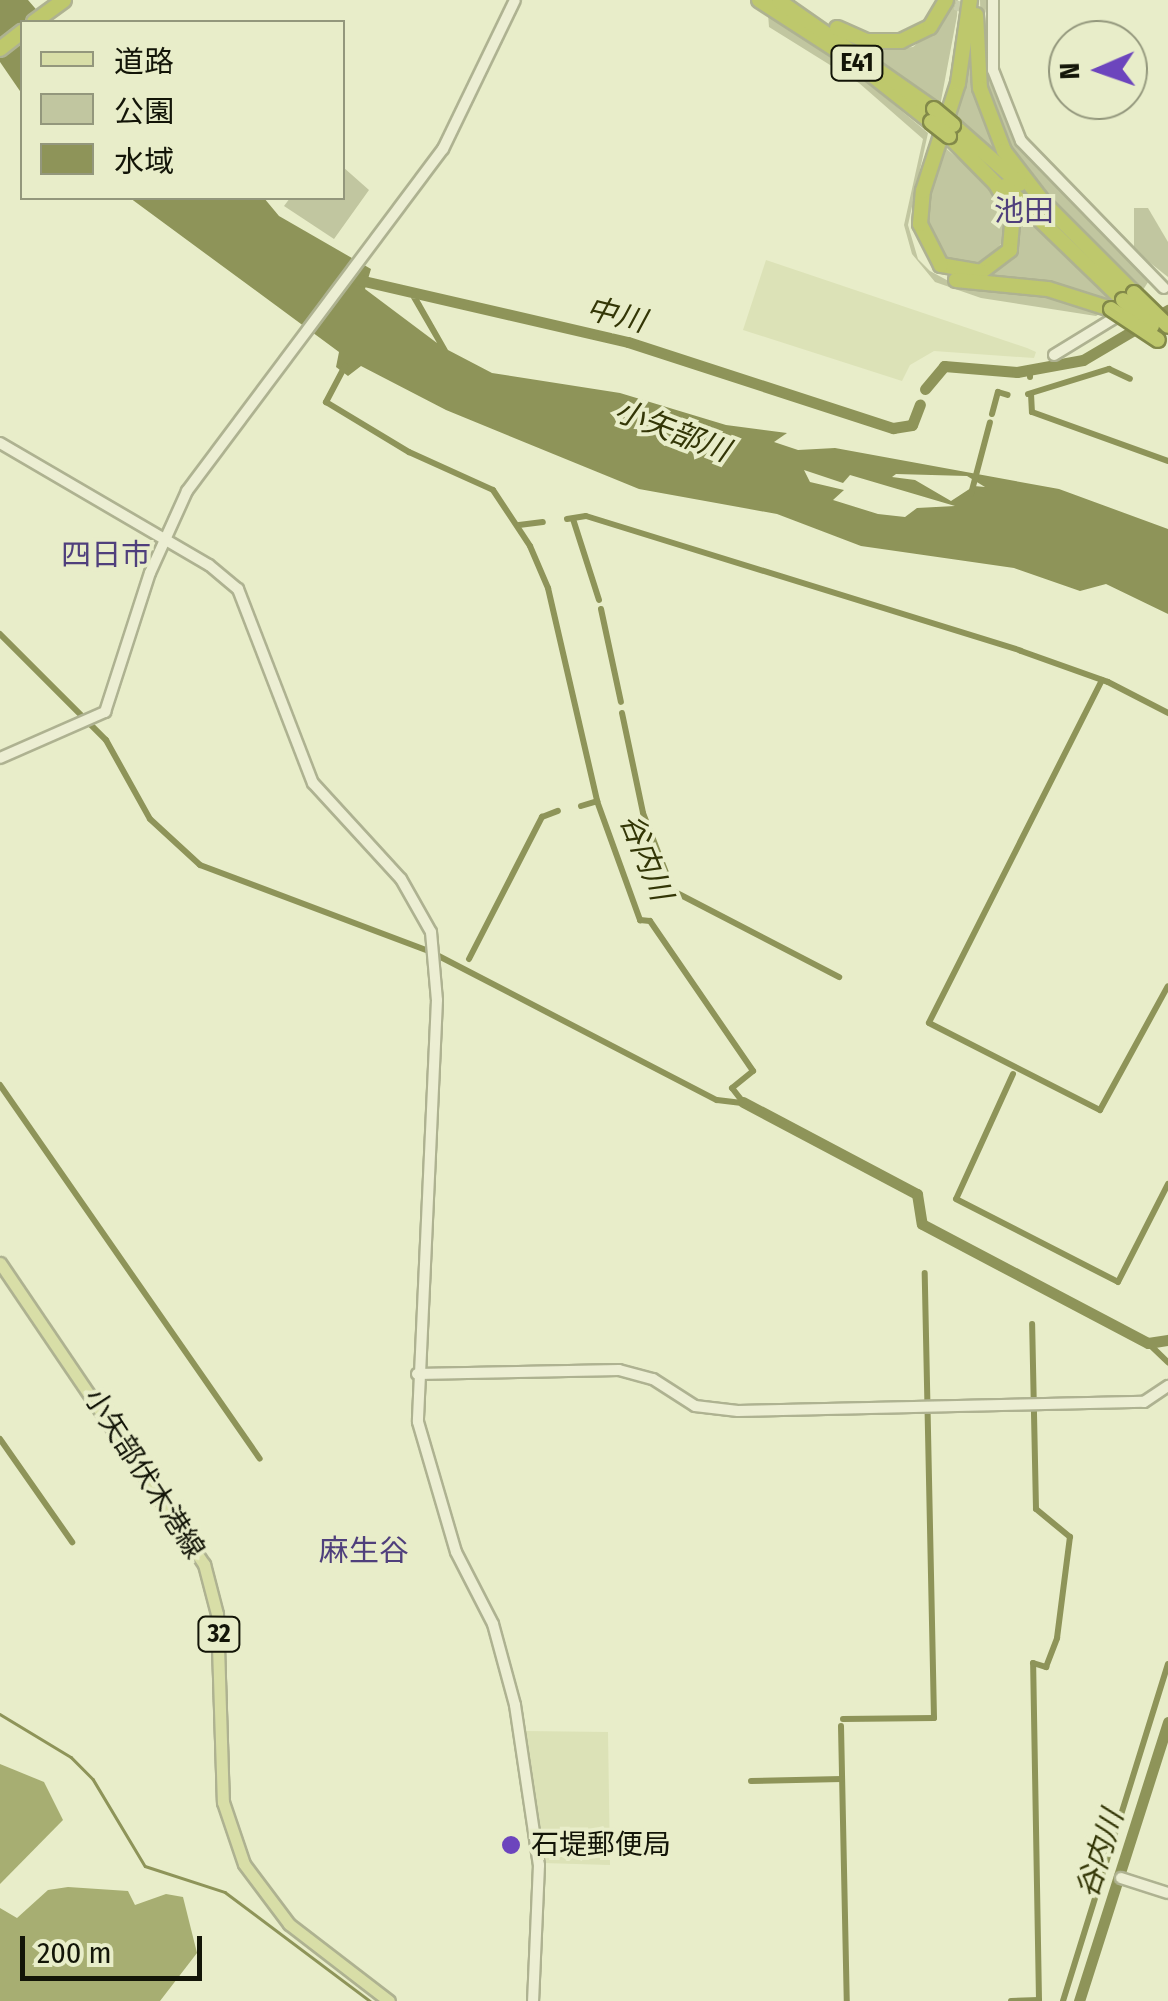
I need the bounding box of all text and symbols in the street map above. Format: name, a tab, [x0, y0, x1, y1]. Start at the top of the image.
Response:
legend	[20, 20, 345, 200]
north arrow	[1048, 20, 1148, 120]
road number: E41	[830, 43, 884, 83]
text: 道路	[114, 44, 174, 80]
text: N	[1053, 62, 1086, 80]
text: 公園	[114, 94, 174, 130]
text: 水域	[114, 144, 174, 180]
district label: 池田	[994, 193, 1054, 229]
water label: 中川	[583, 290, 649, 340]
water label: 小矢部川	[610, 393, 734, 469]
district label: 四日市	[61, 537, 151, 573]
water label: 谷内川	[612, 809, 680, 905]
street label: 小矢部伏木港線	[77, 1383, 211, 1565]
district label: 麻生谷	[319, 1533, 409, 1569]
road number: 32	[196, 1614, 242, 1654]
water label: 谷内川	[1069, 1806, 1131, 1902]
place label: 石堤郵便局	[531, 1828, 671, 1862]
marker: 石堤郵便局	[500, 1834, 522, 1856]
scale bar	[25, 1916, 208, 1978]
text: 200 m	[37, 1935, 112, 1971]

